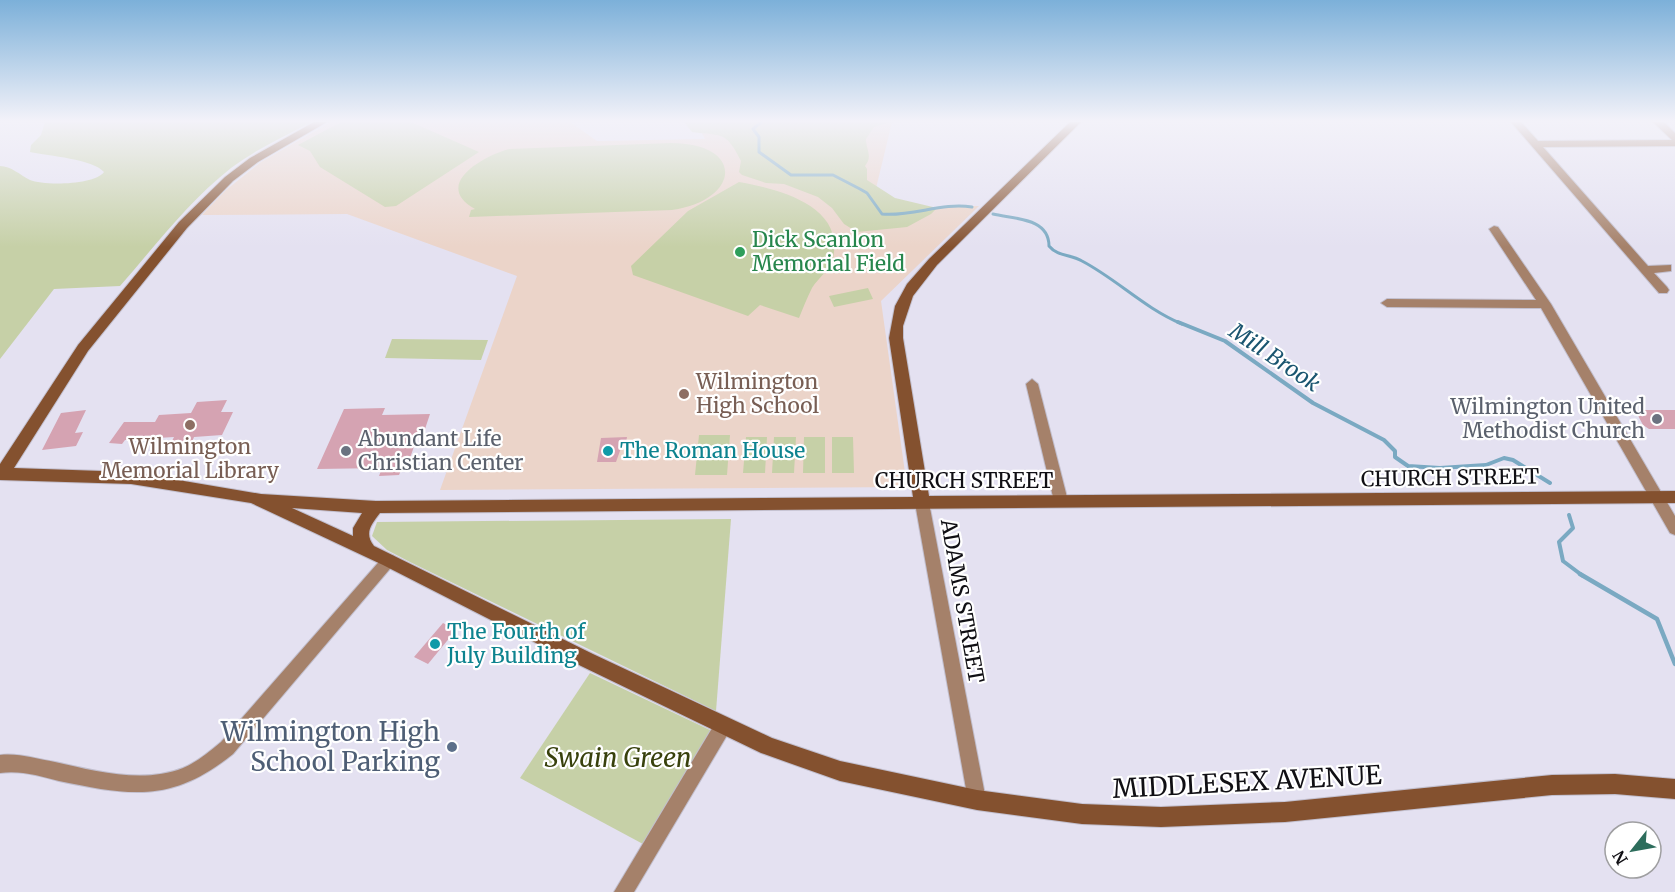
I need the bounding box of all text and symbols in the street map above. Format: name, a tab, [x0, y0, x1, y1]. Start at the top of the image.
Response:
place label: Dick Scanlon Memorial Field	[752, 226, 905, 277]
marker: Dick Scanlon Memorial Field	[733, 245, 747, 259]
water label: Mill Brook	[1223, 316, 1326, 398]
place label: Wilmington High School	[695, 368, 819, 419]
marker: Wilmington High School	[677, 387, 691, 401]
place label: Wilmington United Methodist Church	[1449, 393, 1645, 444]
marker: Wilmington United Methodist Church	[1650, 412, 1664, 426]
marker: Wilmington Memorial Library	[183, 418, 197, 432]
place label: Abundant Life Christian Center	[357, 425, 524, 476]
place label: Wilmington Memorial Library	[101, 433, 280, 484]
place label: The Roman House	[620, 437, 805, 464]
marker: Abundant Life Christian Center	[339, 444, 353, 458]
marker: The Roman House	[601, 444, 615, 458]
street label: CHURCH STREET	[1361, 462, 1540, 493]
street label: CHURCH STREET	[875, 467, 1054, 494]
street label: ADAMS STREET	[935, 516, 990, 685]
place label: The Fourth of July Building	[446, 618, 586, 669]
marker: The Fourth of July Building	[428, 637, 442, 651]
place label: Wilmington High School Parking	[220, 715, 440, 778]
marker: Wilmington High School Parking	[445, 740, 459, 754]
park label: Swain Green	[544, 741, 692, 774]
street label: MIDDLESEX AVENUE	[1112, 758, 1383, 805]
north arrow	[1603, 820, 1663, 880]
text: N	[1608, 847, 1632, 868]

